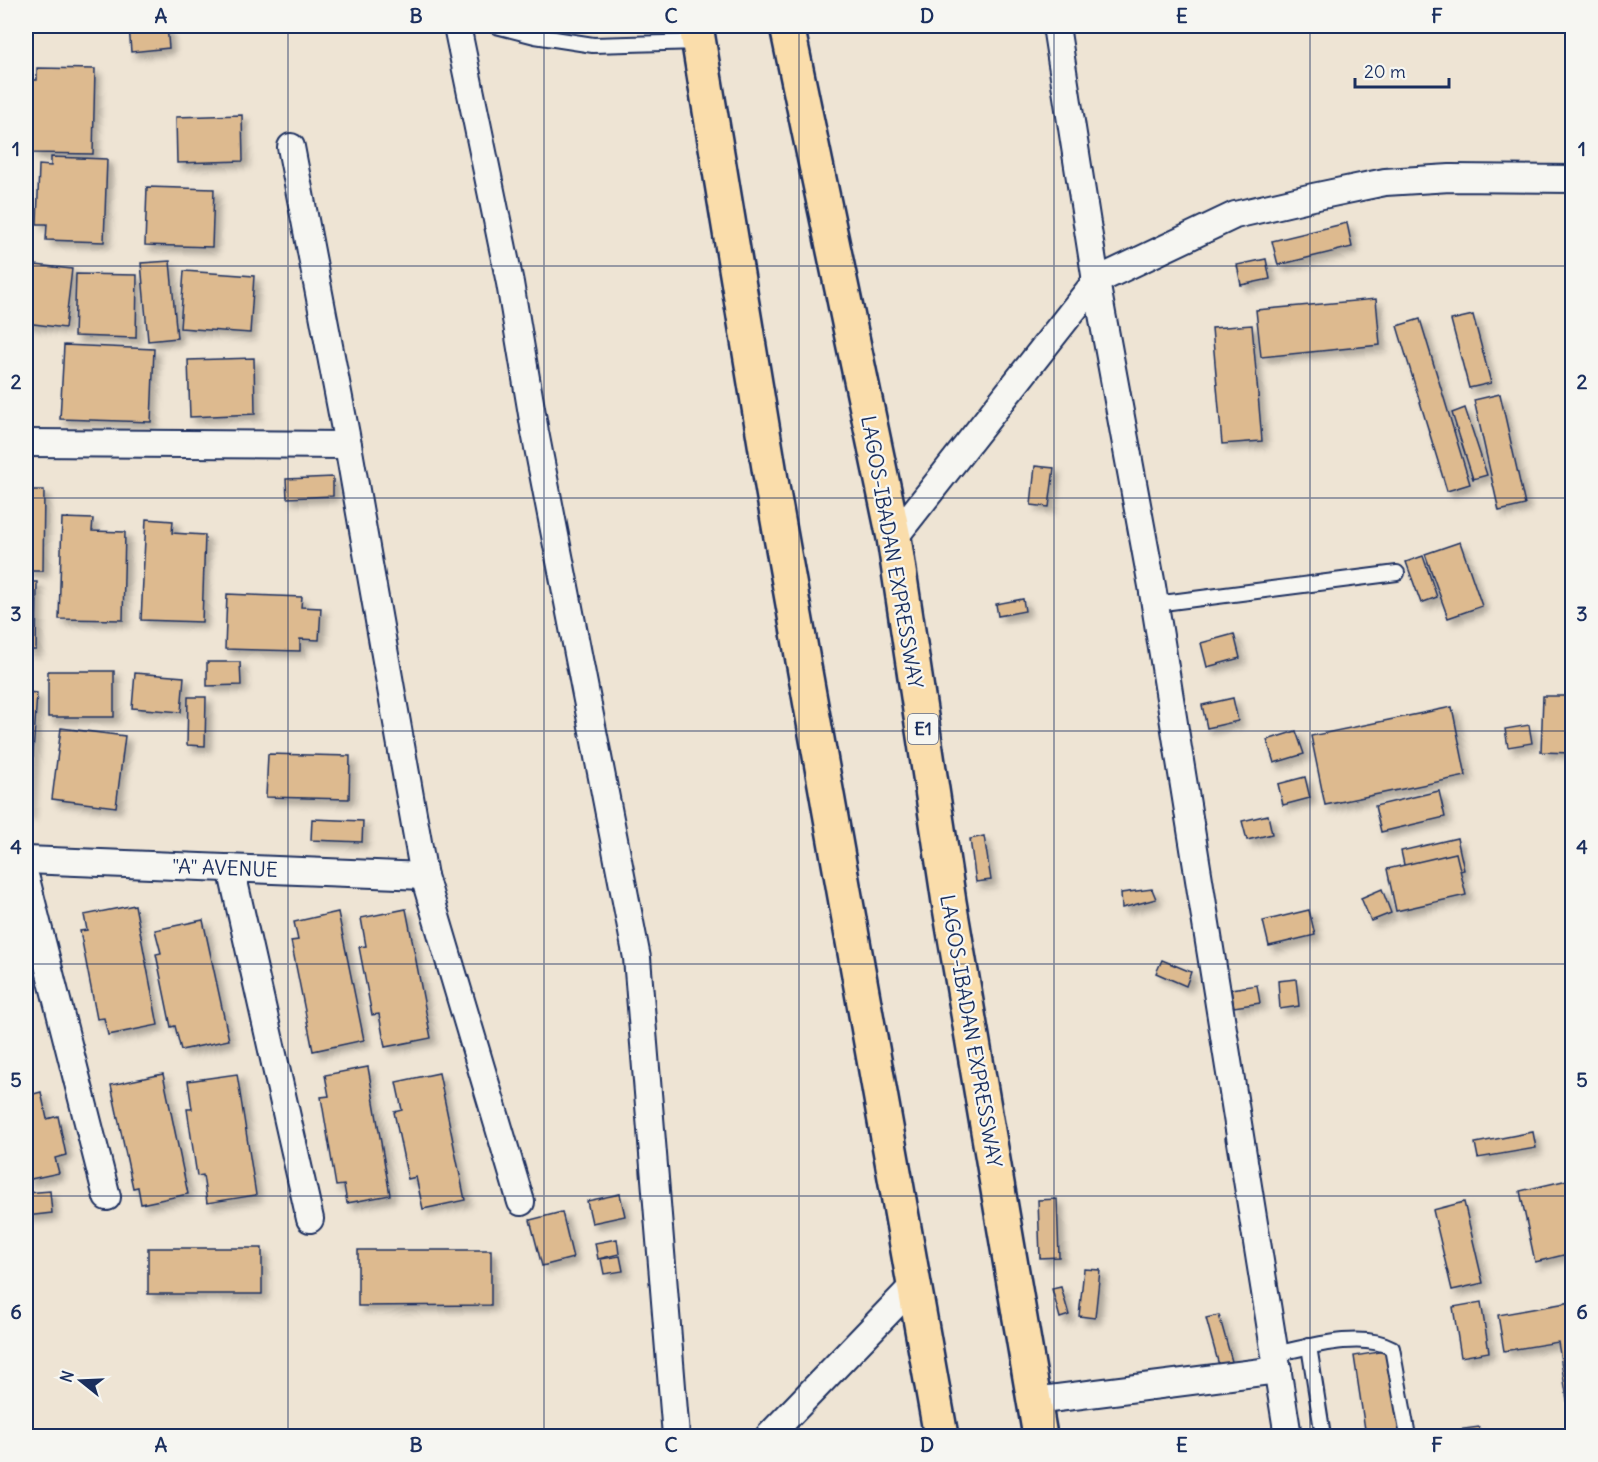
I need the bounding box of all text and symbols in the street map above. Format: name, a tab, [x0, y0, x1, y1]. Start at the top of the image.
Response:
text: A	[155, 3, 168, 28]
text: B	[409, 3, 423, 28]
text: C	[664, 3, 678, 28]
text: D	[920, 3, 934, 28]
text: E	[1176, 3, 1188, 28]
text: F	[1431, 3, 1443, 28]
scale bar	[1355, 51, 1450, 89]
text: 20 m	[1364, 60, 1406, 83]
text: 1	[12, 136, 20, 161]
text: 1	[1578, 136, 1586, 161]
text: 2	[11, 369, 22, 394]
text: 2	[1577, 369, 1588, 394]
street label: LAGOS-IBADAN EXPRESSWAY	[856, 414, 929, 690]
text: 3	[10, 601, 22, 626]
text: 3	[1576, 601, 1588, 626]
road number: E1	[908, 714, 938, 744]
text: 4	[10, 834, 22, 859]
text: 4	[1576, 834, 1588, 859]
street label: "A" AVENUE	[172, 853, 278, 882]
street label: LAGOS-IBADAN EXPRESSWAY	[935, 893, 1008, 1169]
text: 5	[10, 1067, 22, 1092]
text: 5	[1576, 1067, 1588, 1092]
text: 6	[10, 1299, 22, 1324]
text: 6	[1576, 1299, 1588, 1324]
north arrow	[51, 1351, 111, 1411]
text: N	[56, 1368, 78, 1385]
text: A	[155, 1432, 168, 1457]
text: B	[409, 1432, 423, 1457]
text: C	[664, 1432, 678, 1457]
text: D	[920, 1432, 934, 1457]
text: E	[1176, 1432, 1188, 1457]
text: F	[1431, 1432, 1443, 1457]

